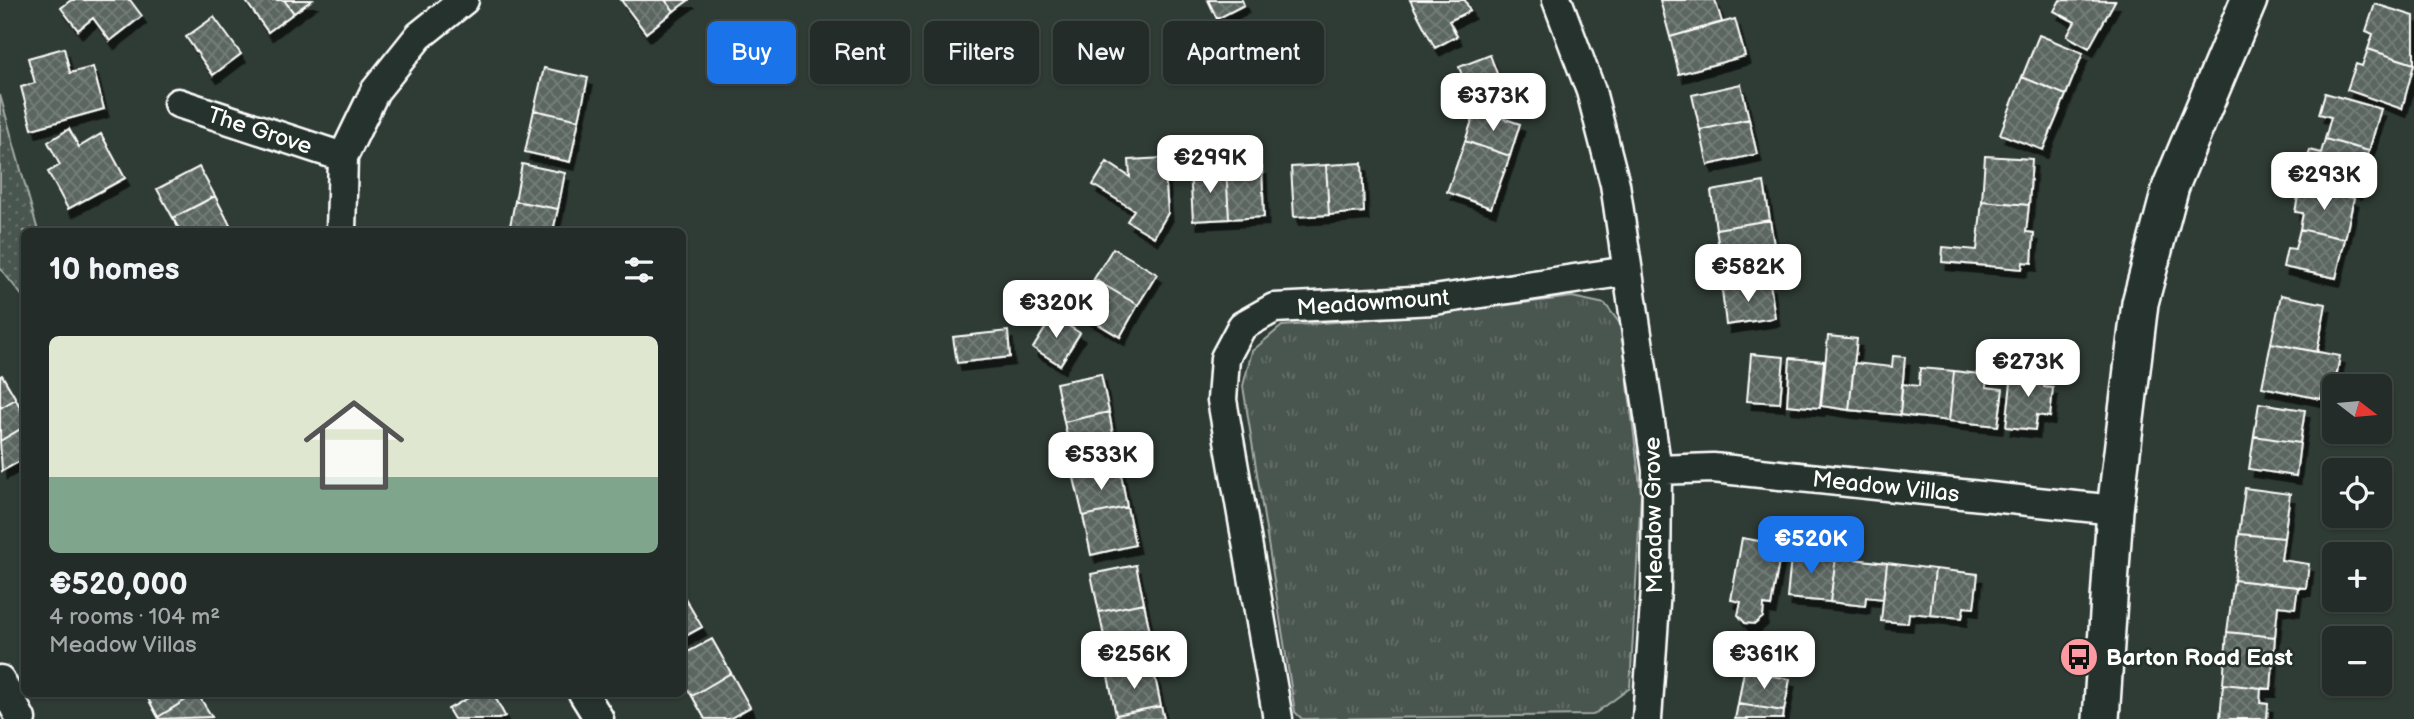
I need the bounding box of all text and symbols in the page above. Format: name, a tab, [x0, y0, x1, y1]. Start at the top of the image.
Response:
chip: Buy	[707, 21, 796, 84]
chip: Rent	[810, 21, 910, 84]
chip: Filters	[924, 21, 1039, 84]
chip: New	[1053, 21, 1149, 84]
chip: Apartment	[1163, 21, 1324, 84]
pin: €373K	[1444, 74, 1542, 133]
text: €373K	[1457, 82, 1529, 110]
street label: The Grove	[204, 101, 315, 161]
pin: €299K	[1161, 136, 1259, 195]
text: €299K	[1173, 144, 1247, 172]
pin: €293K	[2275, 152, 2373, 212]
text: €293K	[2287, 161, 2361, 189]
pin: €582K	[1699, 244, 1797, 304]
icon: filters	[620, 251, 658, 289]
text: 10 homes	[49, 252, 180, 288]
text: €582K	[1711, 253, 1785, 281]
pin: €320K	[1007, 280, 1105, 340]
street label: Meadowmount	[1296, 284, 1450, 322]
text: €320K	[1019, 289, 1093, 317]
pin: €273K	[1979, 340, 2077, 399]
text: €273K	[1992, 348, 2064, 376]
north arrow	[2322, 374, 2392, 444]
map controls	[2322, 374, 2392, 696]
icon: home	[291, 382, 417, 508]
pin: €533K	[1052, 433, 1150, 492]
street label: Meadow Grove	[1639, 436, 1669, 594]
text: €533K	[1064, 441, 1138, 469]
button: locate	[2322, 458, 2392, 528]
street label: Meadow Villas	[1811, 465, 1961, 509]
pin: €520K	[1762, 516, 1860, 576]
text: €520K	[1774, 525, 1848, 553]
button: +	[2322, 542, 2392, 612]
text: €520,000	[49, 567, 188, 603]
text: 4 rooms · 104 m²	[49, 603, 220, 631]
button: −	[2322, 626, 2392, 696]
text: Meadow Villas	[49, 631, 197, 659]
pin: €256K	[1085, 632, 1183, 691]
pin: €361K	[1715, 632, 1813, 691]
bus stop icon: Barton Road East	[2058, 636, 2100, 678]
text: €256K	[1097, 640, 1171, 668]
text: €361K	[1729, 640, 1799, 668]
place label: Barton Road East	[2106, 644, 2293, 672]

